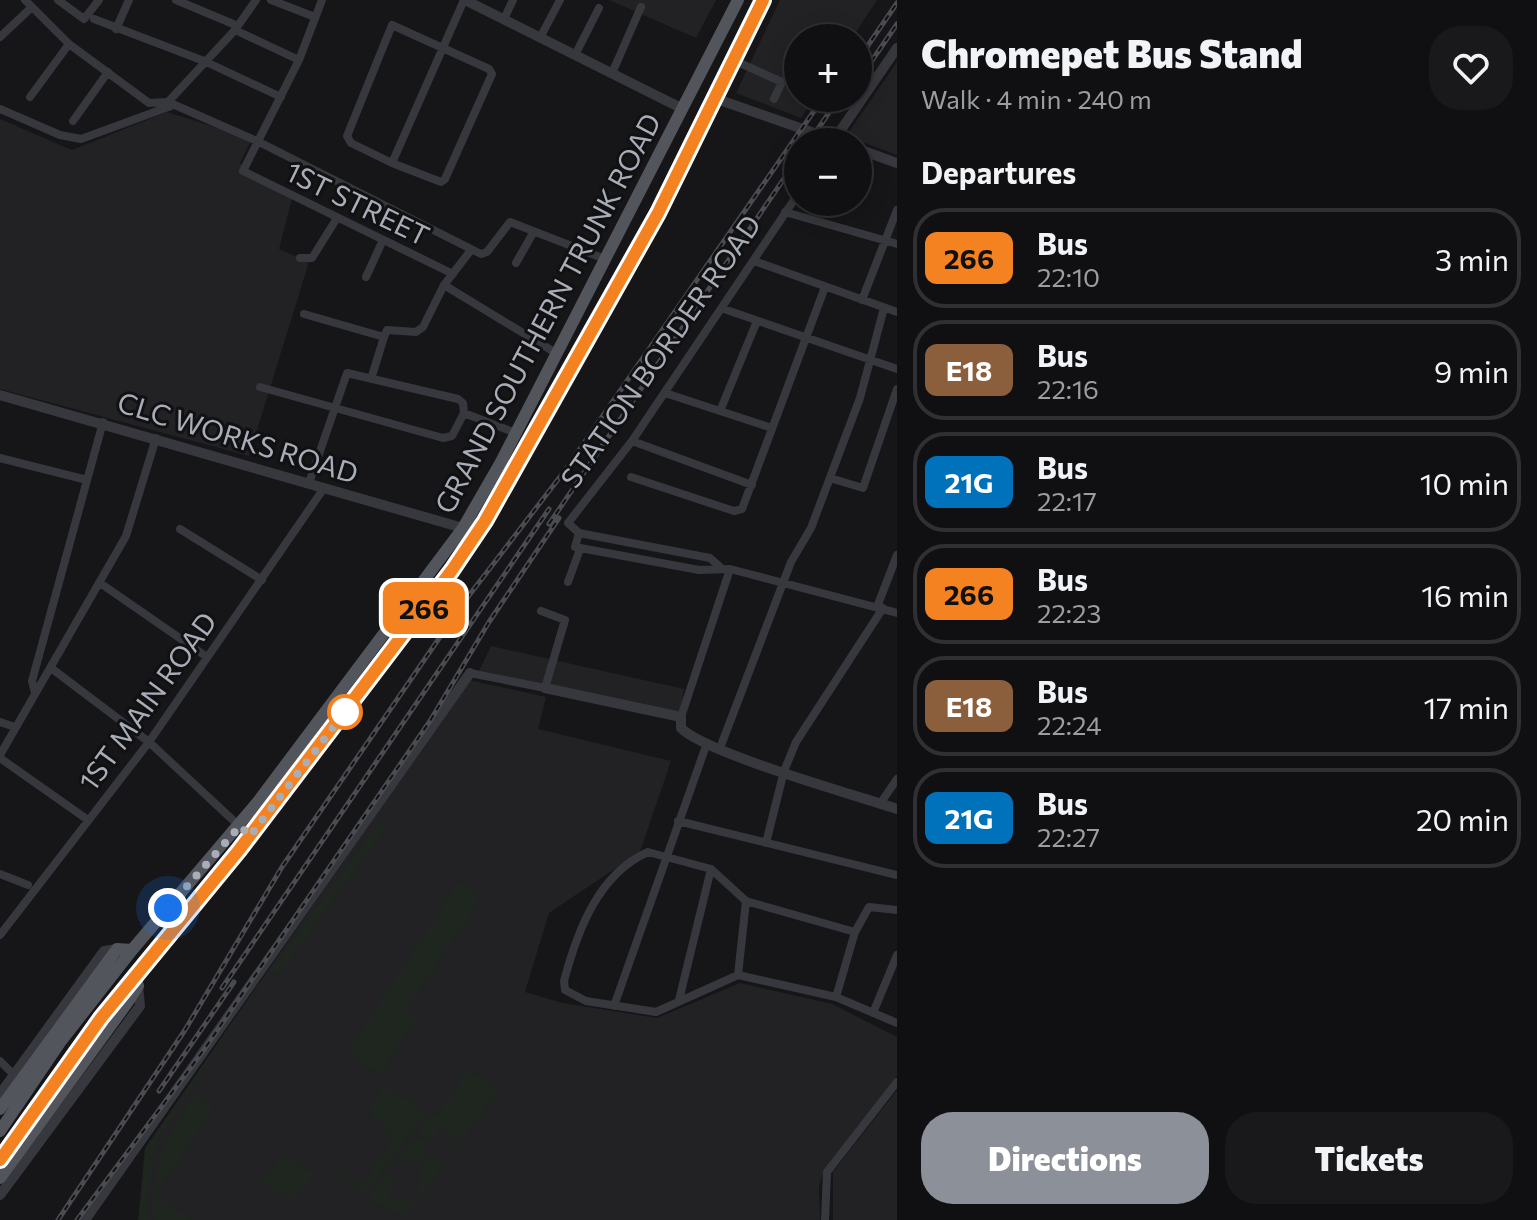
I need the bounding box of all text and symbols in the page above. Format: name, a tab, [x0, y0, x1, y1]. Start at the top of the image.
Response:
map controls	[784, 24, 872, 216]
button: +	[784, 24, 872, 112]
button: heart	[1429, 26, 1513, 110]
text: Chromepet Bus Stand	[921, 29, 1303, 76]
text: Walk · 4 min · 240 m	[921, 83, 1152, 114]
street label: GRAND SOUTHERN TRUNK ROAD	[427, 107, 667, 519]
button: −	[784, 128, 872, 216]
text: Departures	[921, 153, 1076, 190]
street label: 1ST STREET	[281, 154, 435, 252]
street label: STATION BORDER ROAD	[553, 208, 767, 494]
text: Bus	[1037, 224, 1088, 261]
text: 3 min	[1435, 240, 1509, 277]
text: 266	[944, 241, 994, 275]
text: 22:10	[1037, 261, 1100, 292]
text: Bus	[1037, 336, 1088, 373]
text: 9 min	[1434, 352, 1509, 389]
text: E18	[946, 353, 992, 387]
text: 22:16	[1037, 373, 1099, 404]
street label: CLC WORKS ROAD	[114, 384, 362, 490]
text: Bus	[1037, 448, 1088, 485]
text: 10 min	[1420, 464, 1509, 501]
text: 21G	[944, 465, 994, 499]
text: 22:17	[1037, 485, 1097, 516]
text: Bus	[1037, 560, 1088, 597]
text: 16 min	[1421, 576, 1509, 613]
text: 266	[944, 577, 994, 611]
line badge: 266	[378, 582, 470, 634]
text: 266	[399, 591, 449, 625]
text: 22:23	[1037, 597, 1101, 628]
street label: 1ST MAIN ROAD	[71, 605, 223, 797]
text: Bus	[1037, 672, 1088, 709]
text: 17 min	[1424, 688, 1509, 725]
text: E18	[946, 689, 992, 723]
unlabelled marker	[328, 695, 362, 729]
text: 22:24	[1037, 709, 1102, 740]
text: Bus	[1037, 784, 1088, 821]
text: 20 min	[1416, 800, 1509, 837]
text: 21G	[944, 801, 994, 835]
text: 22:27	[1037, 821, 1100, 852]
your location	[148, 888, 188, 928]
button: Directions	[921, 1112, 1209, 1204]
button: Tickets	[1225, 1112, 1513, 1204]

